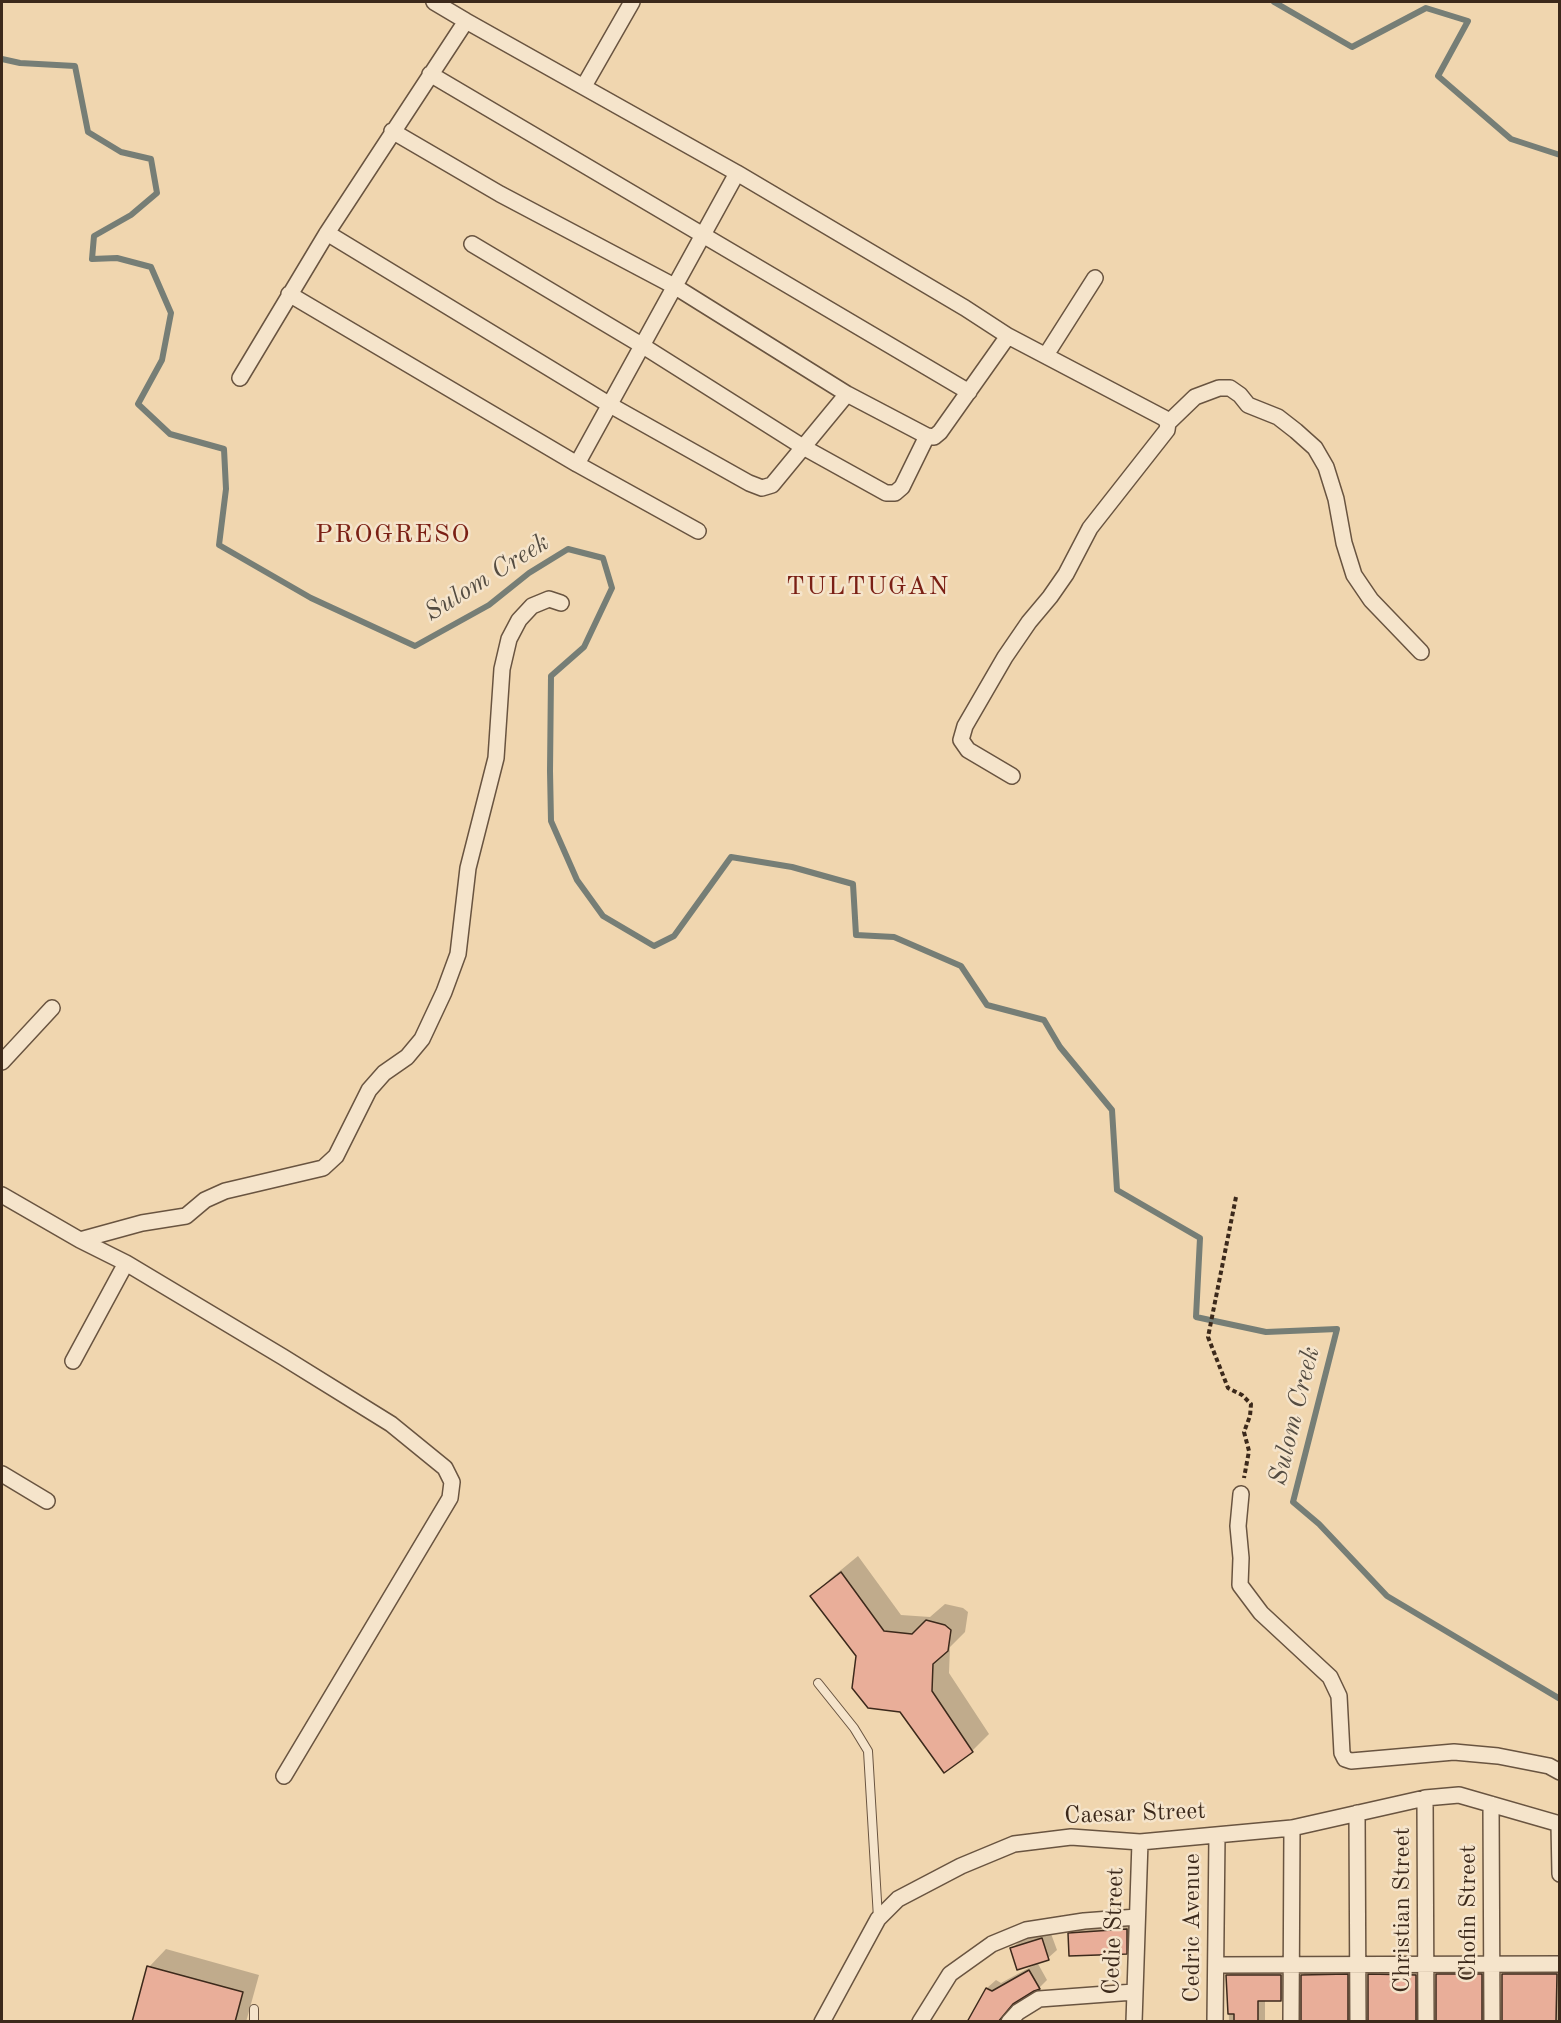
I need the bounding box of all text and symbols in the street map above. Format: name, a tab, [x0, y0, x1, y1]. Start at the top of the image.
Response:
district label: PROGRESO	[315, 519, 471, 551]
water label: Sulom Creek	[419, 527, 555, 629]
district label: TULTUGAN	[786, 571, 950, 603]
water label: Sulom Creek	[1263, 1344, 1327, 1488]
street label: Caesar Street	[1064, 1797, 1206, 1831]
street label: Christian Street	[1389, 1827, 1417, 1993]
street label: Chofin Street	[1455, 1844, 1483, 1982]
street label: Cedric Avenue	[1179, 1853, 1207, 2003]
street label: Cedie Street	[1097, 1867, 1131, 1995]

